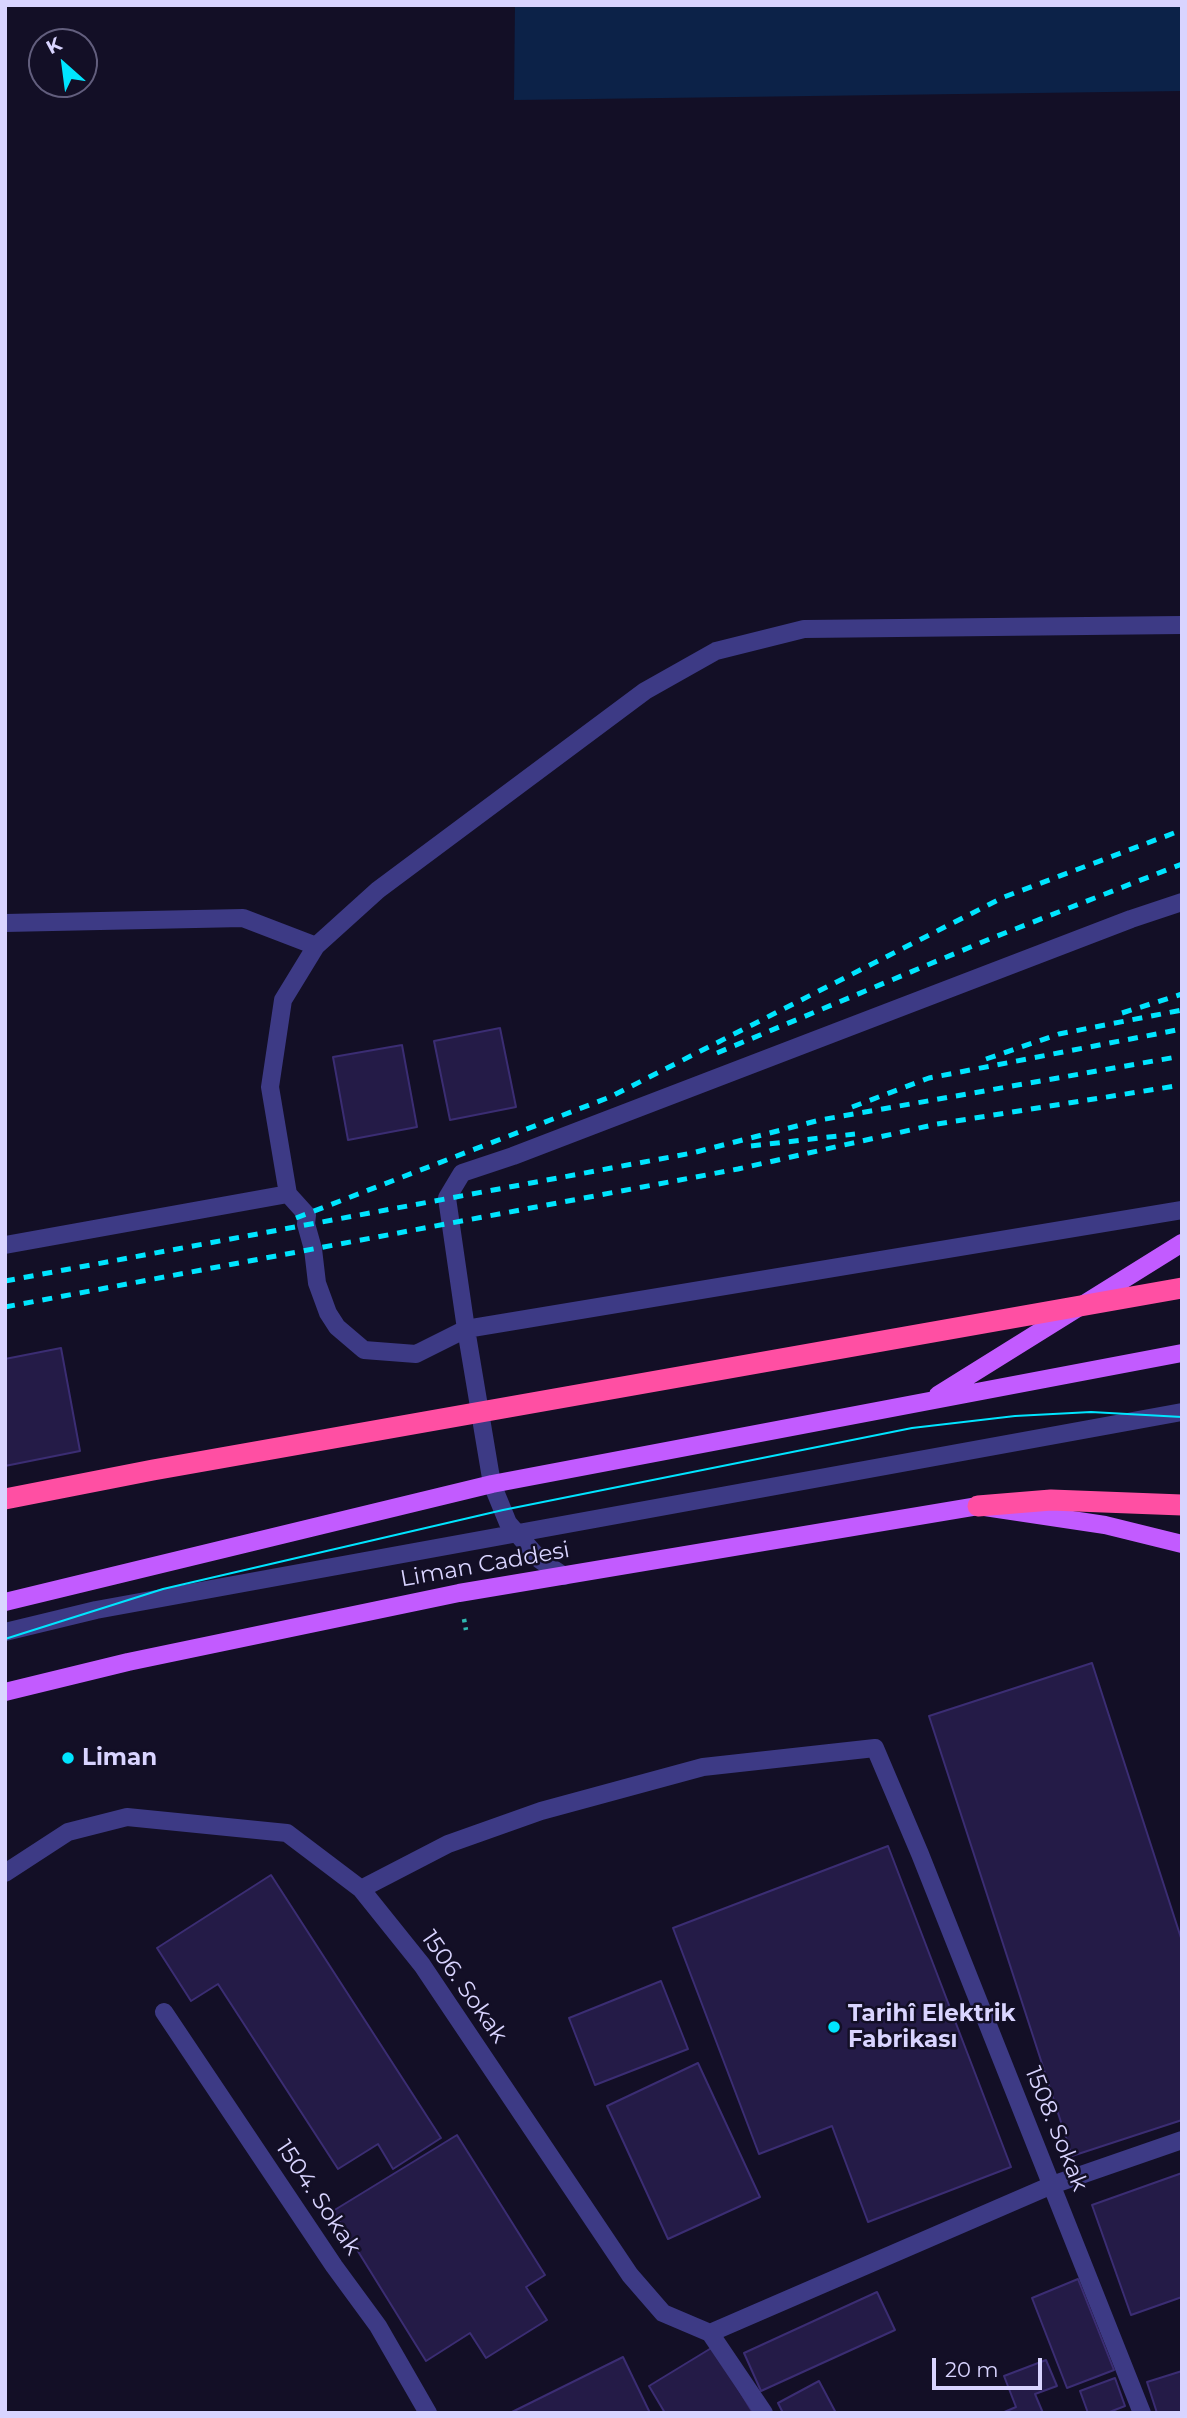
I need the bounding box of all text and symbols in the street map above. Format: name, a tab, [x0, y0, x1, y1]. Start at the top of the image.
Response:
north arrow	[28, 28, 98, 98]
text: K	[42, 32, 65, 59]
street label: Liman Caddesi	[398, 1537, 572, 1593]
place label: Liman	[82, 1744, 157, 1772]
marker: Liman	[60, 1750, 76, 1766]
street label: 1506. Sokak	[415, 1925, 513, 2049]
place label: Tarihî Elektrik Fabrikası	[848, 2000, 1016, 2054]
marker: Tarihî Elektrik Fabrikası	[826, 2019, 842, 2035]
street label: 1508. Sokak	[1019, 2063, 1093, 2195]
street label: 1504. Sokak	[270, 2135, 366, 2261]
scale bar	[935, 2344, 1045, 2388]
text: 20 m	[945, 2357, 999, 2382]

